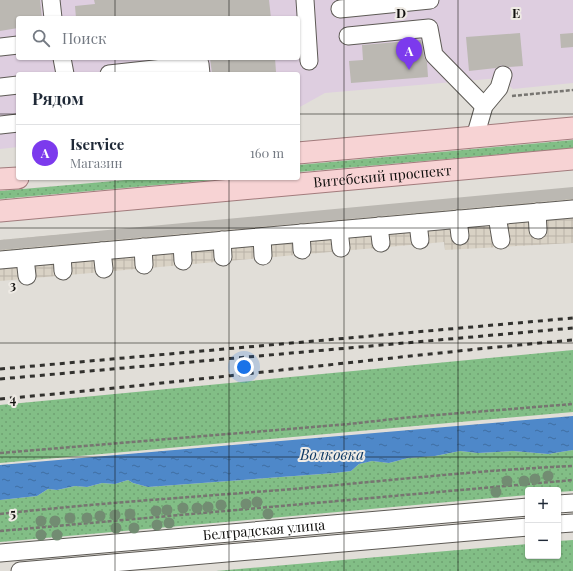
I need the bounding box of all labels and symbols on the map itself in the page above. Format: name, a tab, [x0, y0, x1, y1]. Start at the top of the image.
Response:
text: D	[396, 4, 406, 21]
text: E	[512, 4, 520, 21]
pin: A	[396, 37, 422, 70]
street label: Витебский проспект	[312, 160, 453, 192]
text: 3	[10, 276, 16, 293]
your location	[234, 357, 254, 377]
text: 4	[10, 390, 17, 407]
water label: Волковка	[299, 444, 364, 464]
text: 5	[10, 504, 16, 521]
street label: Белградская улица	[202, 515, 326, 544]

